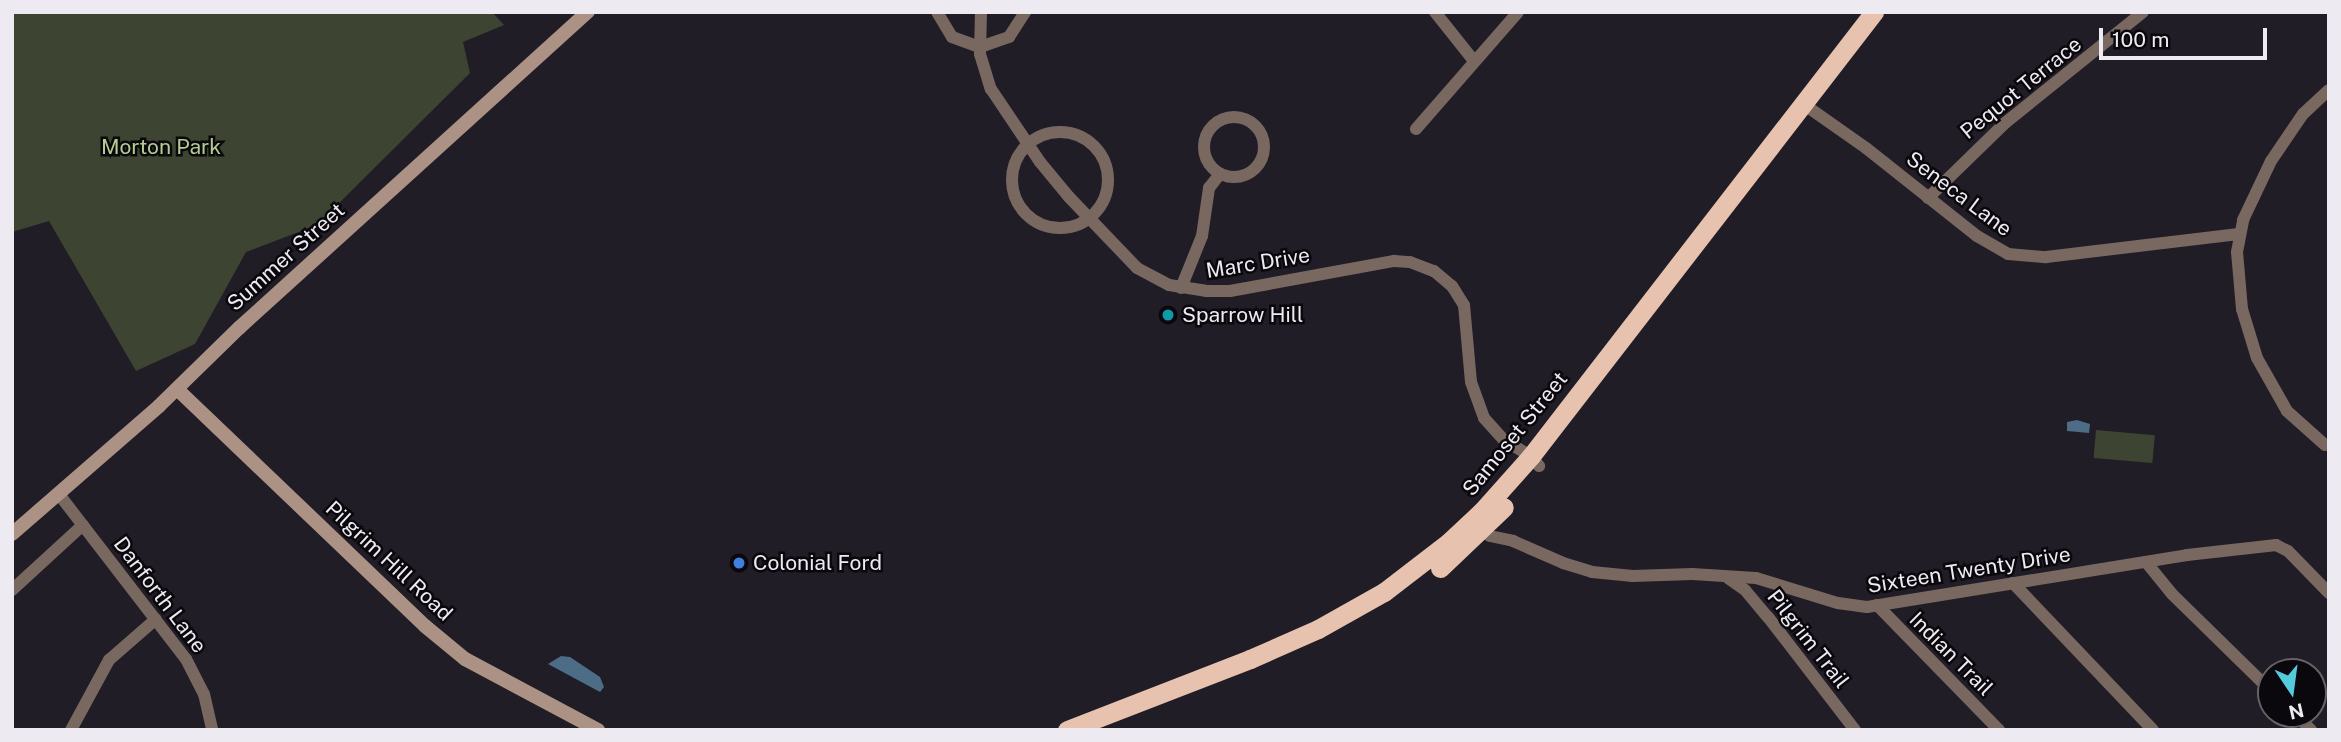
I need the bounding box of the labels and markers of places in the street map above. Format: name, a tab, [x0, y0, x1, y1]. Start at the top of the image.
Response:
place label: Sparrow Hill	[1182, 302, 1303, 328]
marker: Sparrow Hill	[1160, 307, 1176, 323]
place label: Colonial Ford	[753, 550, 882, 576]
marker: Colonial Ford	[731, 555, 747, 571]

